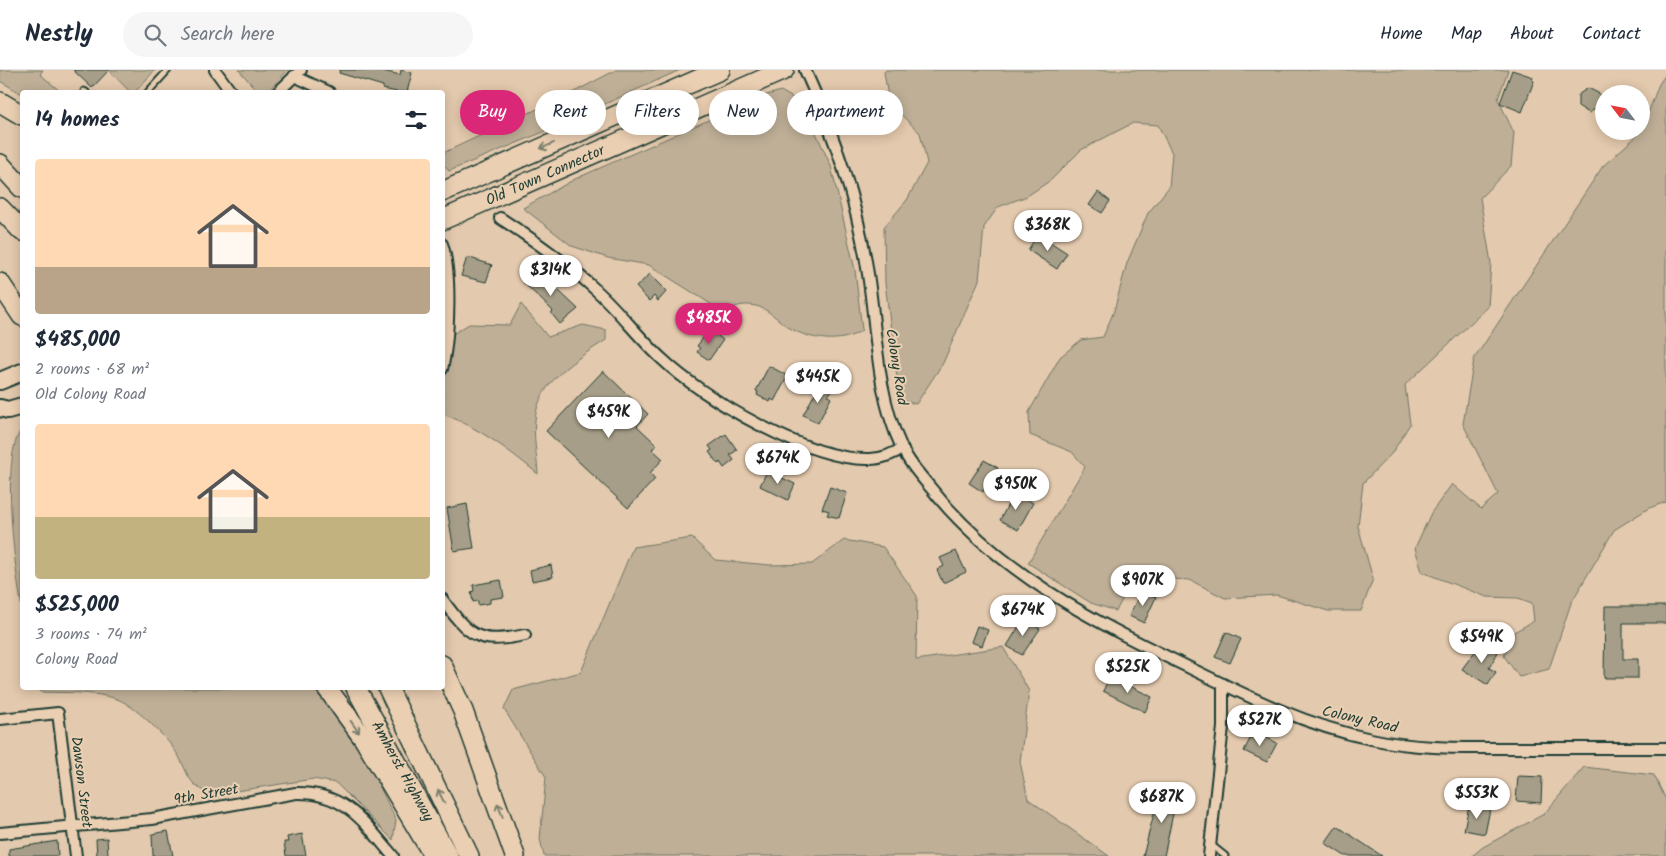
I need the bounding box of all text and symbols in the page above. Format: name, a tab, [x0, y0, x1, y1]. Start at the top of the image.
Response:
search box	[123, 12, 473, 57]
text: Nestly	[25, 15, 93, 54]
text: Search here	[181, 20, 274, 50]
text: Home	[1380, 20, 1423, 49]
text: Map	[1451, 20, 1482, 49]
text: About	[1510, 20, 1554, 49]
text: Contact	[1582, 20, 1641, 49]
icon: search	[141, 21, 169, 49]
north arrow	[1595, 85, 1650, 140]
map controls	[1595, 85, 1650, 140]
chip: Buy	[460, 90, 525, 135]
chip: Rent	[535, 90, 606, 135]
chip: Filters	[616, 90, 699, 135]
chip: New	[709, 90, 777, 135]
chip: Apartment	[787, 90, 903, 135]
text: 14 homes	[35, 104, 120, 137]
icon: filters	[402, 106, 430, 134]
street label: Old Town Connector	[482, 138, 610, 213]
one-way arrow	[540, 142, 555, 152]
icon: home	[188, 191, 278, 281]
pin: $368K	[1013, 210, 1083, 252]
text: $368K	[1025, 213, 1071, 238]
pin: $314K	[516, 254, 586, 297]
text: $314K	[530, 258, 572, 283]
pin: $485K	[674, 302, 744, 345]
text: $485K	[686, 306, 732, 331]
text: $485,000	[35, 324, 120, 357]
street label: Colony Road	[878, 327, 914, 408]
text: 2 rooms · 68 m²	[35, 357, 149, 382]
pin: $445K	[783, 362, 853, 404]
text: $445K	[796, 365, 840, 390]
text: Old Colony Road	[35, 382, 146, 407]
pin: $459K	[574, 396, 644, 439]
text: $459K	[587, 400, 631, 425]
pin: $674K	[743, 442, 813, 485]
text: $674K	[756, 446, 800, 471]
icon: home	[188, 456, 278, 546]
pin: $950K	[981, 468, 1051, 511]
text: $950K	[994, 472, 1038, 497]
pin: $907K	[1108, 564, 1178, 607]
text: $907K	[1122, 568, 1164, 593]
text: $525,000	[35, 589, 119, 622]
pin: $674K	[988, 594, 1058, 637]
text: $674K	[1001, 598, 1045, 623]
text: 3 rooms · 74 m²	[35, 622, 147, 647]
pin: $549K	[1447, 622, 1517, 664]
text: $549K	[1460, 625, 1504, 650]
text: Colony Road	[35, 647, 118, 672]
pin: $525K	[1093, 652, 1163, 694]
text: $525K	[1106, 655, 1150, 680]
street label: Colony Road	[1319, 700, 1401, 740]
pin: $527K	[1225, 704, 1295, 747]
text: $527K	[1238, 708, 1282, 733]
street label: Amherst Highway	[364, 717, 440, 827]
one-way arrow	[350, 720, 360, 734]
street label: Dawson Street	[63, 735, 99, 829]
street label: 9th Street	[172, 777, 241, 812]
pin: $553K	[1442, 778, 1512, 820]
text: $553K	[1455, 781, 1499, 806]
pin: $687K	[1127, 782, 1197, 824]
text: $687K	[1140, 785, 1184, 810]
one-way arrow	[436, 789, 445, 804]
one-way arrow	[495, 802, 504, 818]

